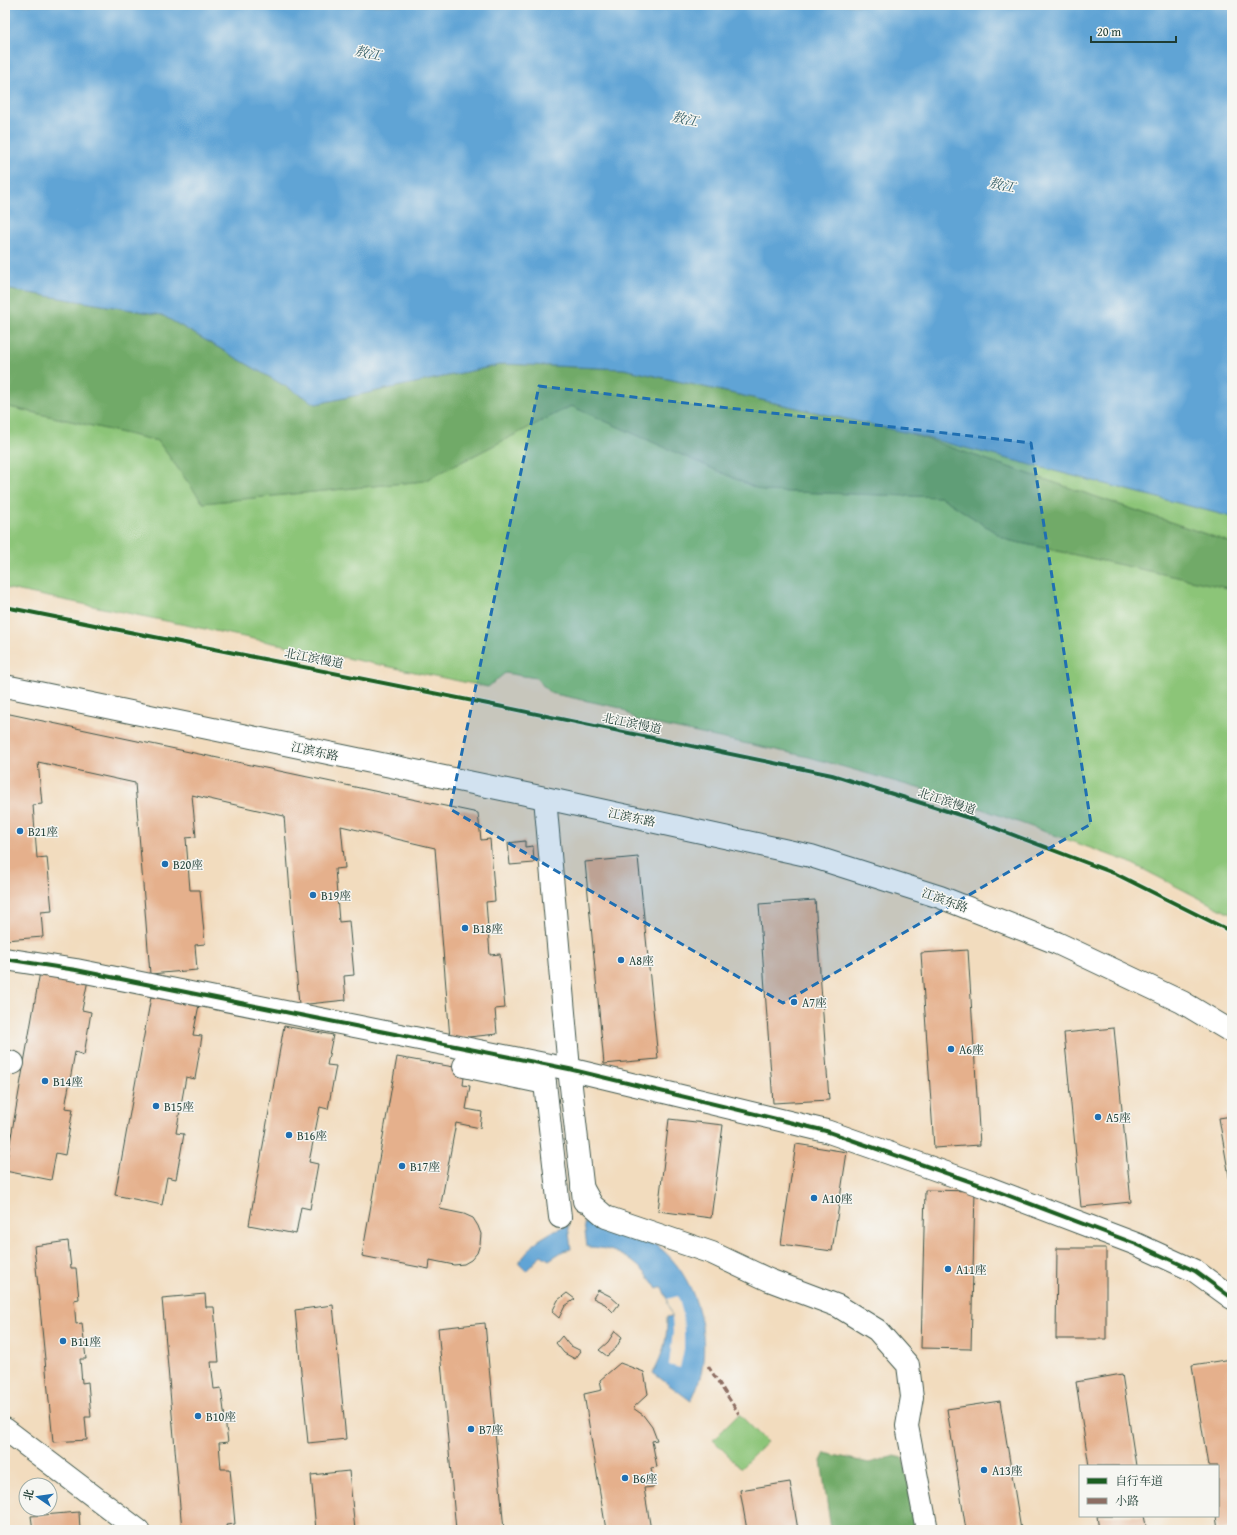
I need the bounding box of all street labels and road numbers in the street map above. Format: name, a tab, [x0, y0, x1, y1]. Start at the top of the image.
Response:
street label: 北江滨慢道	[283, 644, 345, 672]
street label: 北江滨慢道	[601, 708, 663, 738]
street label: 江滨东路	[290, 738, 340, 764]
street label: 北江滨慢道	[916, 784, 978, 818]
street label: 江滨东路	[607, 804, 657, 830]
street label: 江滨东路	[920, 884, 970, 916]

